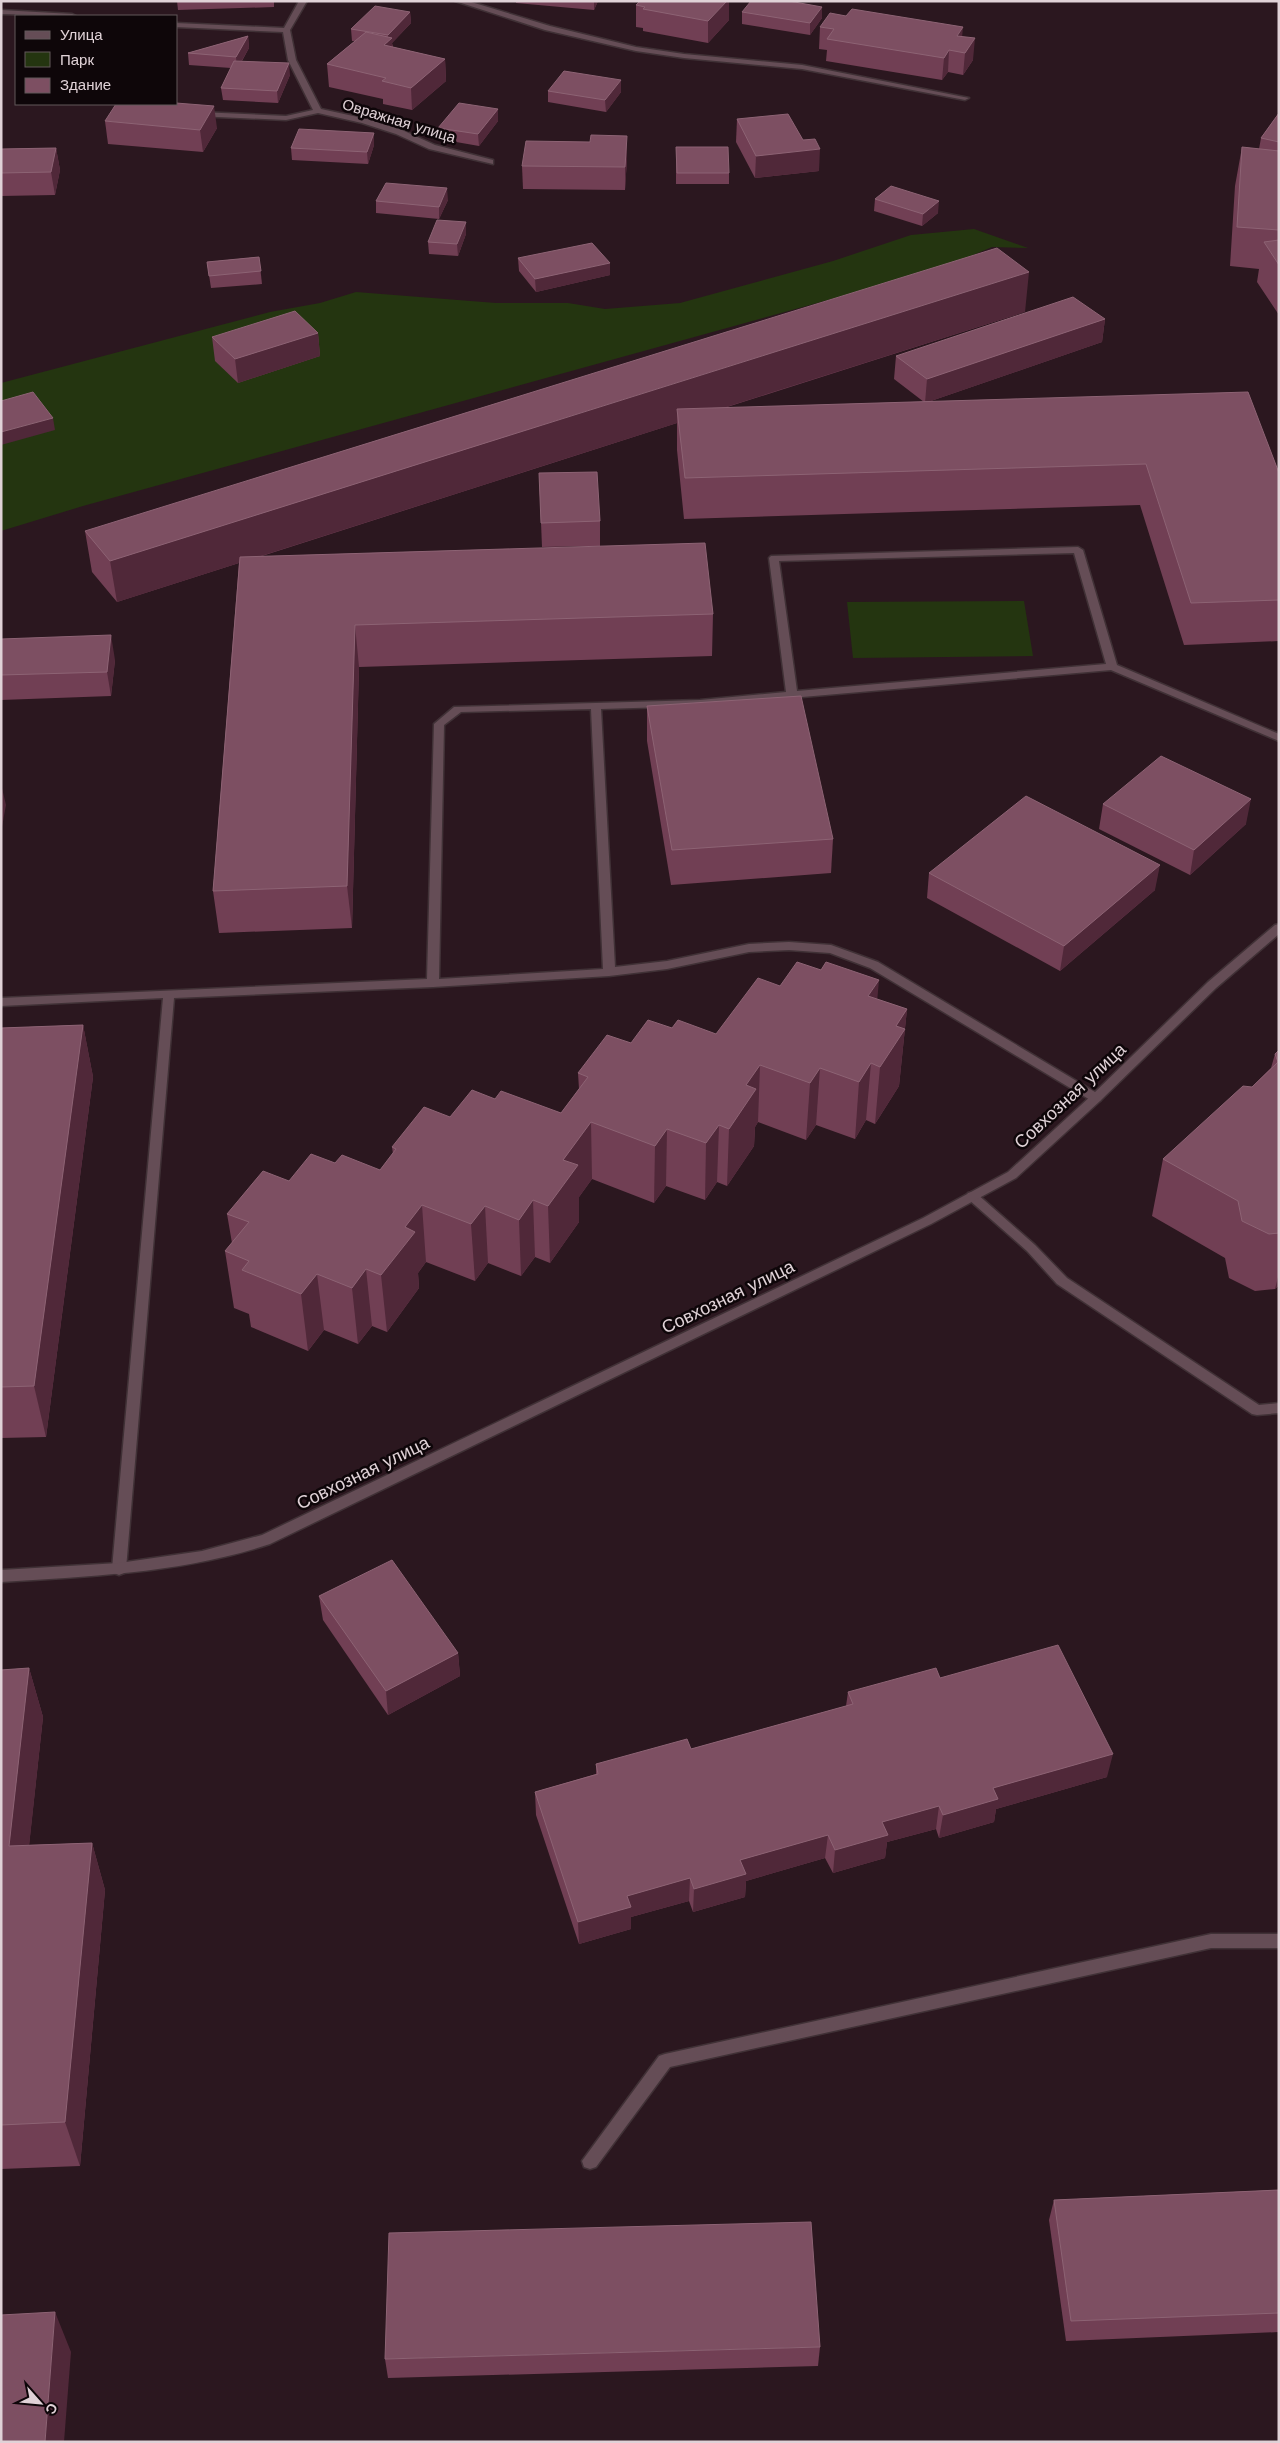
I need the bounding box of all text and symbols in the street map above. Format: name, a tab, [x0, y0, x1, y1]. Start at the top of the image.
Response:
legend	[15, 15, 178, 105]
text: Улица	[60, 26, 103, 44]
text: Парк	[60, 51, 94, 69]
text: Здание	[60, 76, 111, 94]
street label: Овражная улица	[340, 95, 458, 147]
street label: Совхозная улица	[1010, 1038, 1130, 1153]
street label: Совхозная улица	[658, 1255, 798, 1338]
street label: Совхозная улица	[293, 1431, 433, 1514]
north arrow	[15, 2378, 65, 2428]
text: С	[42, 2401, 61, 2417]

